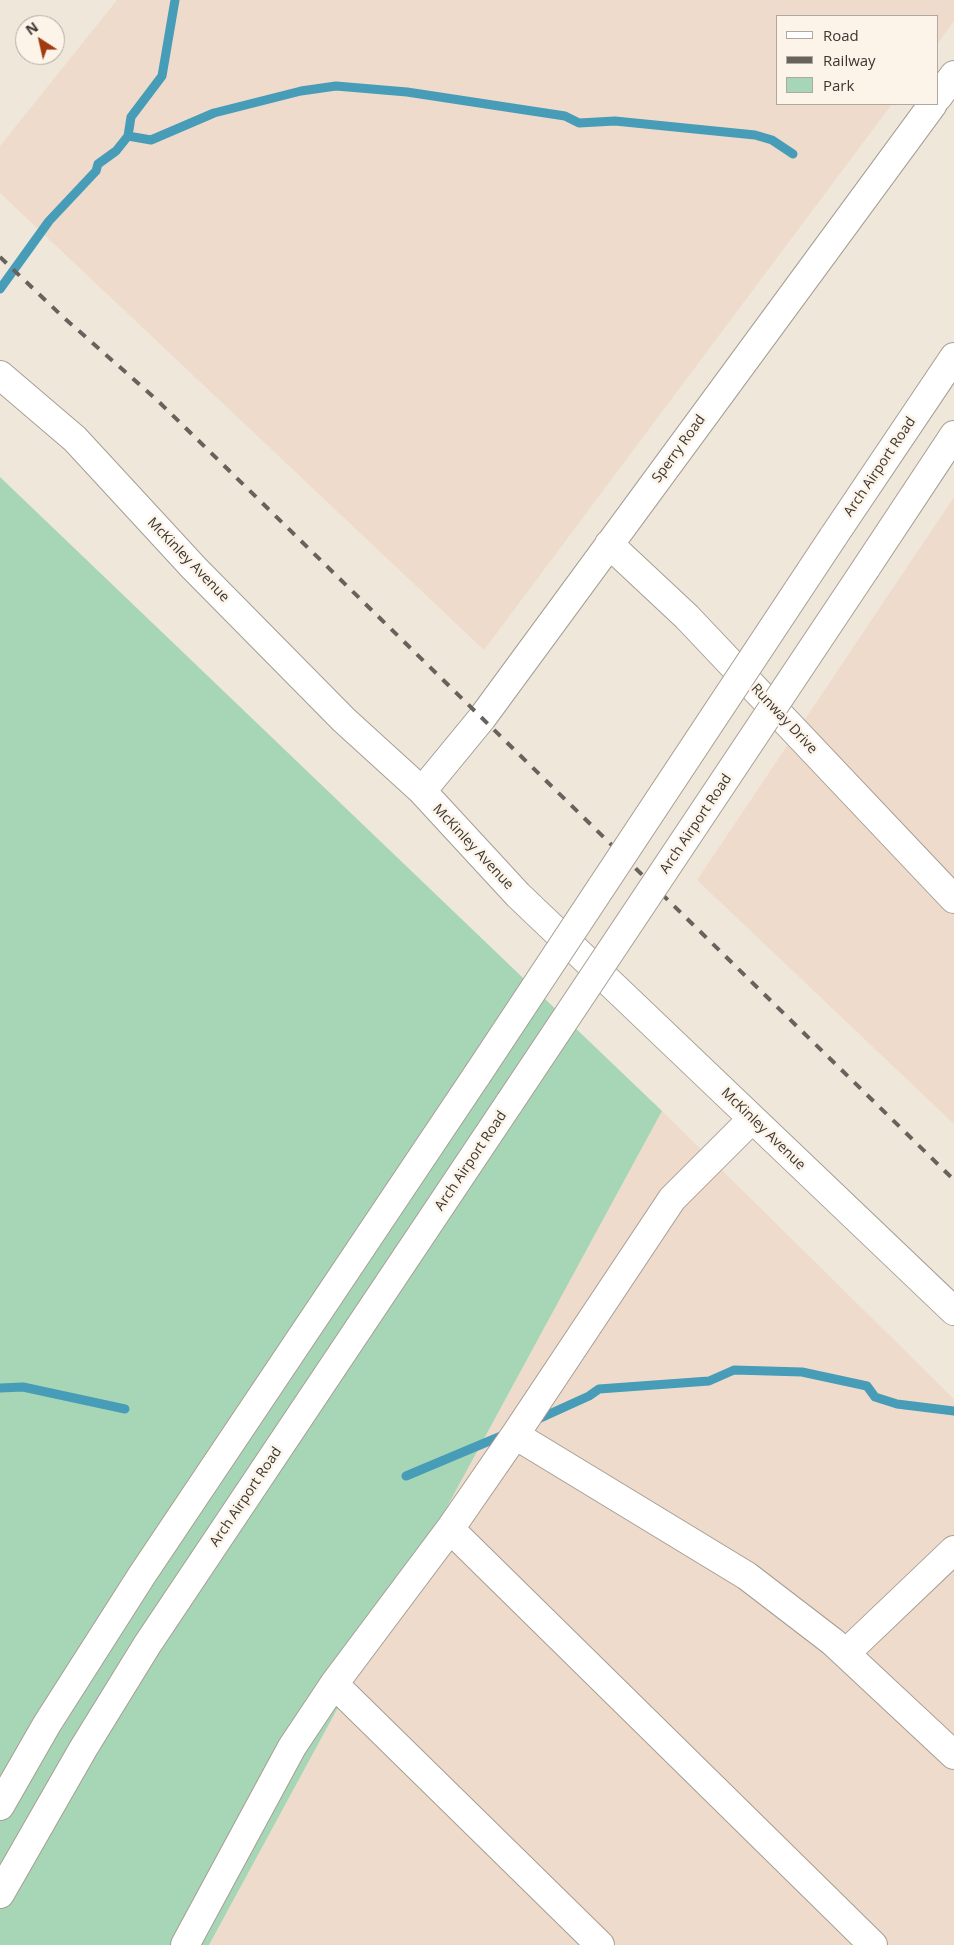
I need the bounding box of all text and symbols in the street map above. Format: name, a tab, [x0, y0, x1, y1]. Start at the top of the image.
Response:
north arrow	[15, 15, 65, 65]
legend	[776, 15, 939, 105]
text: N	[22, 17, 42, 39]
text: Road	[823, 25, 859, 45]
text: Railway	[823, 50, 876, 70]
text: Park	[823, 75, 854, 95]
street label: Sperry Road	[649, 412, 709, 486]
street label: Arch Airport Road	[841, 414, 919, 520]
street label: McKinley Avenue	[143, 514, 233, 606]
street label: Runway Drive	[747, 681, 821, 757]
street label: Arch Airport Road	[657, 771, 735, 877]
street label: McKinley Avenue	[429, 801, 517, 893]
street label: McKinley Avenue	[717, 1084, 809, 1174]
street label: Arch Airport Road	[432, 1108, 510, 1214]
street label: Arch Airport Road	[207, 1444, 285, 1550]

